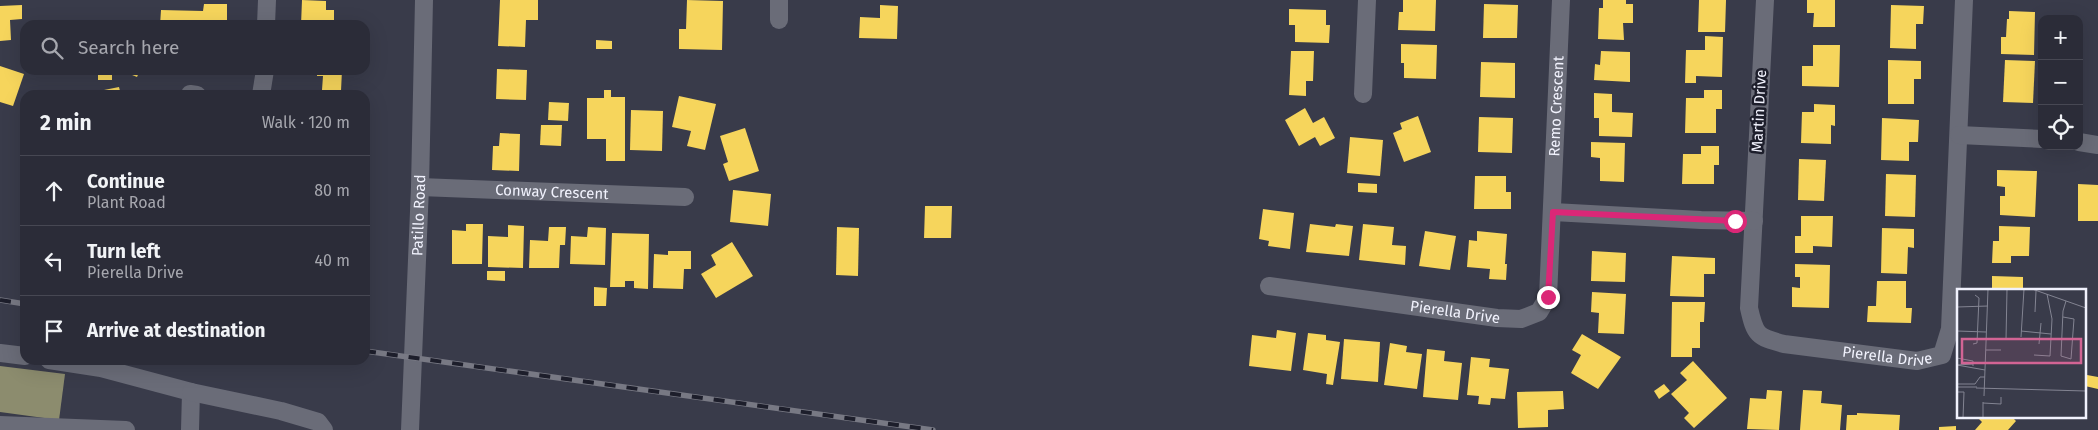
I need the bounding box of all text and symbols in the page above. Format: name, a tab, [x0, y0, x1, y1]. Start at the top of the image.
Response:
map controls	[2038, 15, 2083, 150]
button: +	[2038, 15, 2083, 60]
search box	[20, 20, 370, 75]
icon: search	[38, 34, 66, 62]
text: Search here	[78, 36, 179, 59]
street label: Remo Crescent	[1545, 55, 1568, 157]
button: −	[2038, 60, 2083, 105]
street label: Martin Drive	[1748, 69, 1770, 153]
button: locate	[2038, 105, 2083, 150]
text: 2 min	[40, 110, 92, 136]
text: Walk · 120 m	[262, 113, 350, 132]
text: Continue	[87, 170, 165, 193]
street label: Patillo Road	[408, 174, 429, 256]
icon: ahead	[40, 177, 68, 205]
text: 80 m	[314, 181, 350, 200]
street label: Conway Crescent	[495, 181, 610, 203]
text: Plant Road	[87, 193, 166, 212]
route start	[1724, 210, 1747, 233]
text: Turn left	[87, 240, 161, 263]
icon: left	[40, 247, 68, 275]
text: 40 m	[315, 251, 350, 270]
text: Pierella Drive	[87, 263, 184, 282]
route end	[1537, 286, 1560, 309]
inset map	[1957, 289, 2086, 418]
street label: Pierella Drive	[1409, 297, 1501, 327]
icon: arrive	[40, 317, 68, 345]
text: Arrive at destination	[87, 319, 266, 342]
street label: Pierella Drive	[1841, 343, 1934, 370]

